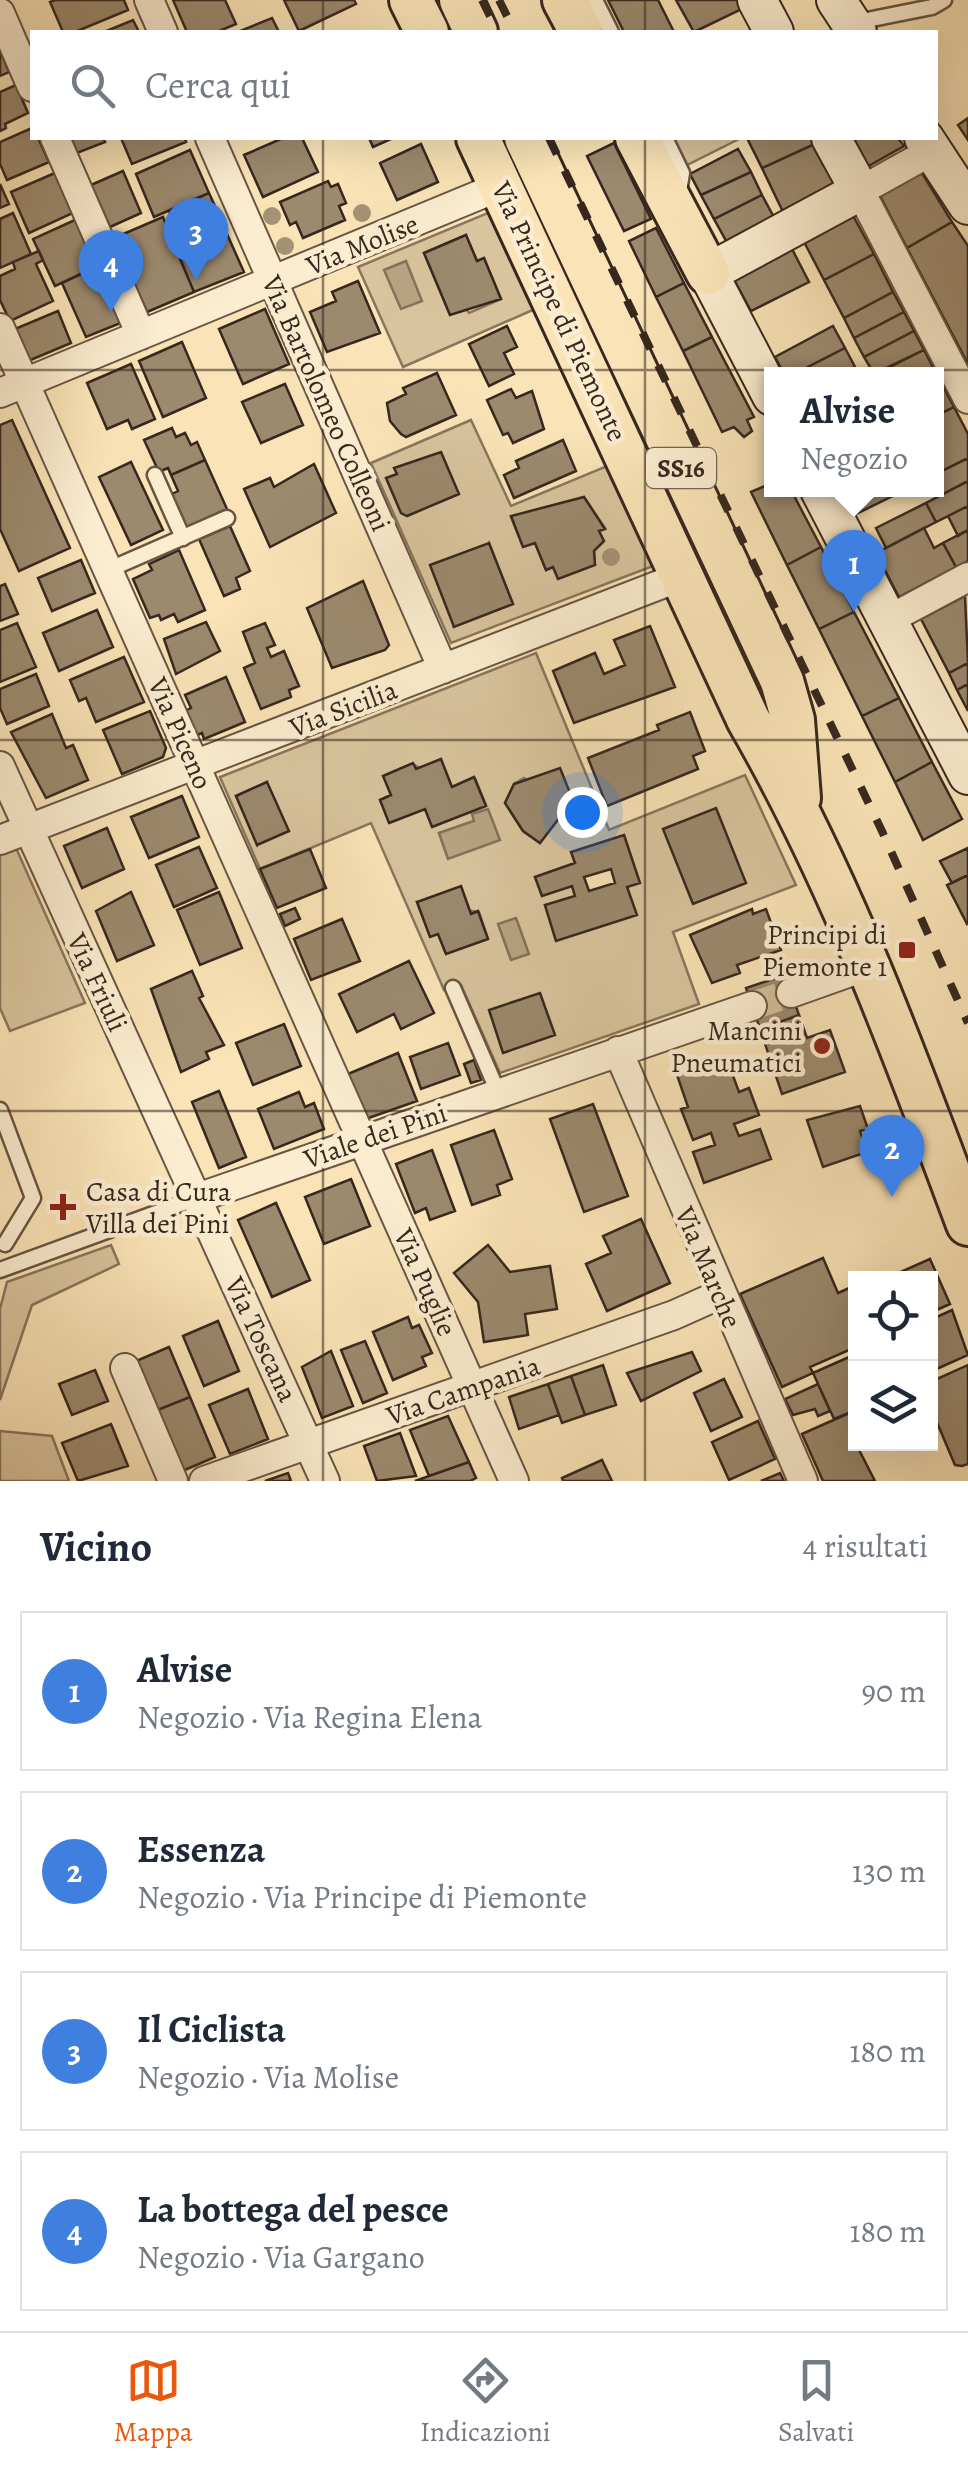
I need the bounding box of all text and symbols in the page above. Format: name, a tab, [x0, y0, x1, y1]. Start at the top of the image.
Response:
search box	[30, 30, 938, 140]
icon: search	[65, 58, 120, 113]
text: Cerca qui	[145, 59, 291, 111]
street label: Via Principe di Piemonte	[482, 174, 636, 448]
pin: 3	[164, 198, 228, 280]
street label: Via Molise	[300, 205, 424, 285]
pin: 4	[78, 230, 144, 312]
street label: Via Bartolomeo Colleoni	[252, 268, 400, 537]
popup	[764, 367, 944, 497]
text: Alvise	[800, 384, 895, 436]
text: Negozio	[800, 436, 908, 480]
road number: SS16	[646, 448, 716, 488]
pin: 1	[822, 530, 886, 612]
street label: Via Piceno	[138, 671, 222, 795]
street label: Via Sicilia	[283, 671, 403, 747]
your location	[557, 787, 608, 838]
place label: Principi di Piemonte 1	[762, 916, 887, 986]
street label: Via Friuli	[57, 926, 136, 1038]
marker: Principi di Piemonte 1	[896, 939, 918, 961]
place label: Mancini Pneumatici	[671, 1012, 802, 1082]
marker: Mancini Pneumatici	[811, 1035, 833, 1057]
street label: Viale dei Pini	[298, 1094, 452, 1179]
pin: 2	[860, 1114, 924, 1197]
place label: Casa di Cura Villa dei Pini	[85, 1173, 231, 1243]
marker: Casa di Cura Villa dei Pini	[50, 1194, 76, 1220]
street label: Via Marche	[665, 1200, 751, 1334]
street label: Via Puglie	[384, 1222, 466, 1342]
street label: Via Toscana	[215, 1270, 307, 1408]
map controls	[848, 1271, 938, 1451]
button: locate	[848, 1271, 938, 1361]
street label: Via Campania	[380, 1347, 545, 1435]
button: layers	[848, 1361, 938, 1451]
text: Vicino	[40, 1518, 152, 1575]
text: 4 risultati	[803, 1524, 928, 1568]
text: Alvise	[137, 1643, 232, 1695]
text: 1	[69, 1669, 80, 1713]
text: 90 m	[861, 1669, 926, 1713]
text: Negozio · Via Regina Elena	[137, 1695, 483, 1739]
text: Essenza	[137, 1823, 265, 1875]
text: 2	[67, 1849, 82, 1893]
text: 130 m	[852, 1849, 926, 1893]
text: Negozio · Via Principe di Piemonte	[137, 1875, 587, 1919]
text: Il Ciclista	[137, 2003, 286, 2055]
text: 3	[68, 2029, 81, 2073]
text: 180 m	[850, 2029, 926, 2073]
text: Negozio · Via Molise	[137, 2055, 399, 2099]
text: La bottega del pesce	[137, 2183, 449, 2235]
text: 4	[67, 2209, 82, 2253]
text: 180 m	[850, 2209, 926, 2253]
text: Negozio · Via Gargano	[137, 2235, 425, 2279]
tab: Mappa	[114, 2353, 193, 2451]
tab: Indicazioni	[420, 2353, 551, 2451]
tab: Salvati	[778, 2353, 854, 2451]

